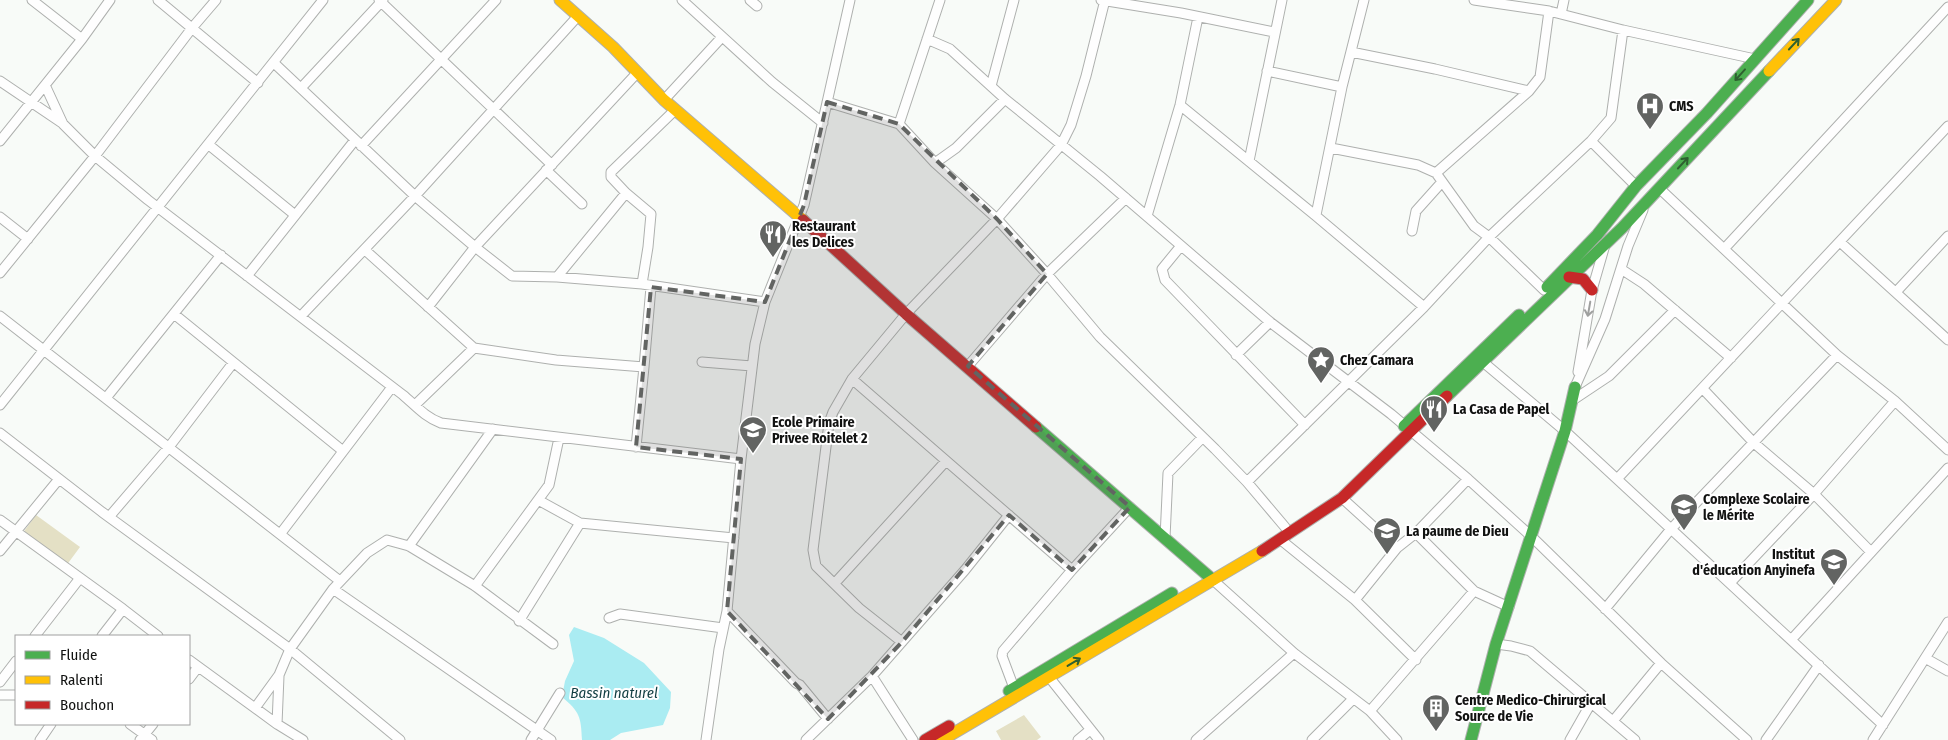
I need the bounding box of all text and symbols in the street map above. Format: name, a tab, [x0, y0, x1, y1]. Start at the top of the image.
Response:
one-way arrow	[1788, 38, 1800, 51]
one-way arrow	[1734, 69, 1746, 82]
hospital icon: CMS	[1635, 91, 1665, 130]
place label: CMS	[1669, 98, 1693, 115]
one-way arrow	[1677, 156, 1689, 169]
place label: Restaurant les Delices	[792, 218, 857, 251]
restaurant icon: Restaurant les Delices	[758, 219, 788, 258]
one-way arrow	[1584, 301, 1593, 317]
place icon: Chez Camara	[1306, 345, 1336, 384]
place label: Chez Camara	[1340, 352, 1414, 369]
restaurant icon: La Casa de Papel	[1419, 394, 1449, 433]
place label: La Casa de Papel	[1453, 401, 1550, 418]
place label: Ecole Primaire Privee Roitelet 2	[772, 414, 868, 447]
school or university icon: Ecole Primaire Privee Roitelet 2	[738, 415, 768, 454]
place label: Complexe Scolaire le Mérite	[1703, 491, 1810, 524]
school or university icon: Complexe Scolaire le Mérite	[1669, 492, 1699, 531]
school or university icon: La paume de Dieu	[1372, 516, 1402, 555]
place label: La paume de Dieu	[1406, 523, 1509, 540]
place label: Institut d'éducation Anyinefa	[1692, 546, 1816, 579]
school or university icon: Institut d'éducation Anyinefa	[1819, 547, 1849, 586]
legend	[15, 635, 190, 725]
text: Fluide	[60, 646, 97, 664]
one-way arrow	[1067, 657, 1081, 667]
text: Ralenti	[60, 671, 103, 689]
water label: Bassin naturel	[570, 684, 658, 702]
place label: Centre Medico-Chirurgical Source de Vie	[1455, 692, 1606, 725]
building icon: Centre Medico-Chirurgical Source de Vie	[1421, 693, 1451, 732]
text: Bouchon	[60, 696, 114, 714]

